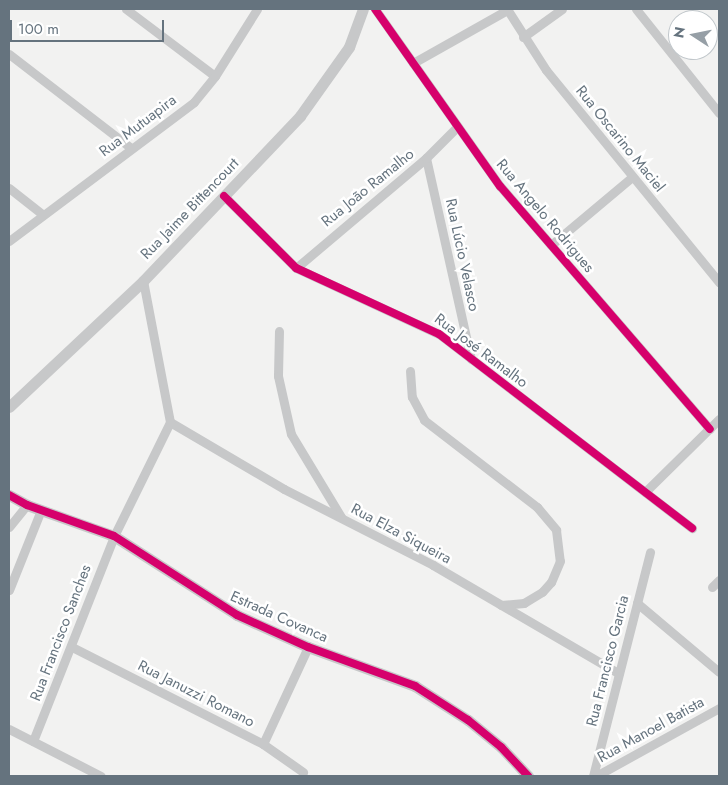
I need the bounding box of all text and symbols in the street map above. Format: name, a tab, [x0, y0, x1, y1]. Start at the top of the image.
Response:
scale bar	[12, 10, 166, 42]
north arrow	[668, 10, 718, 60]
text: 100 m	[18, 18, 59, 40]
text: N	[668, 25, 690, 40]
street label: Rua Oscarino Maciel	[572, 82, 668, 196]
street label: Rua Mutuapira	[96, 91, 180, 161]
street label: Rua João Ramalho	[318, 145, 418, 231]
street label: Rua Jaime Bittencourt	[137, 155, 243, 263]
street label: Rua Angelo Rodrigues	[492, 156, 598, 276]
street label: Rua Lúcio Velasco	[441, 197, 483, 313]
street label: Rua José Ramalho	[431, 310, 531, 392]
street label: Rua Elza Siqueira	[348, 500, 454, 568]
street label: Rua Francisco Sanches	[27, 562, 95, 704]
street label: Estrada Covanca	[227, 587, 331, 647]
street label: Rua Francisco Garcia	[583, 594, 633, 728]
street label: Rua Januzzi Romano	[135, 657, 257, 731]
street label: Rua Manoel Batista	[595, 693, 707, 767]

